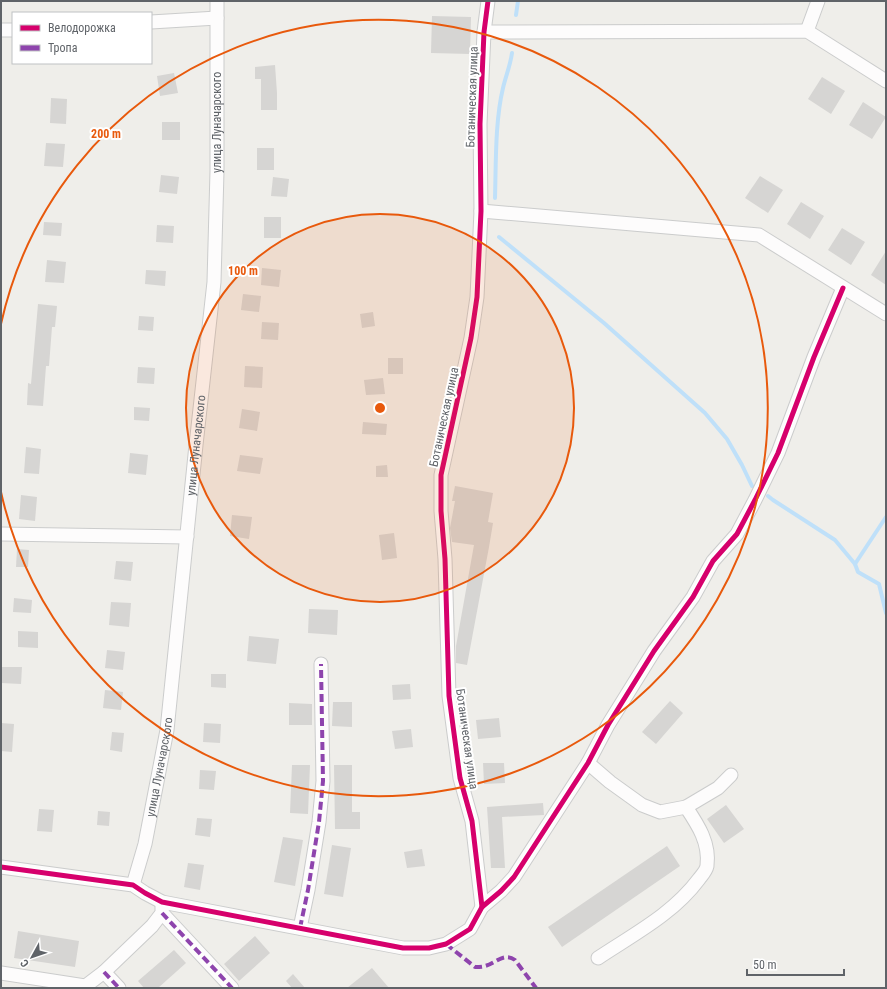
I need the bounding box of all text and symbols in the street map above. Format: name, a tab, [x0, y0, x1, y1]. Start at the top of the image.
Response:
legend	[12, 12, 152, 64]
text: Велодорожка	[48, 21, 116, 35]
text: Тропа	[48, 41, 78, 55]
street label: Ботаническая улица	[463, 46, 481, 148]
street label: улица Луначарского	[210, 72, 224, 173]
text: 200 m	[91, 127, 121, 141]
text: 100 m	[228, 264, 258, 278]
street label: Ботаническая улица	[427, 366, 461, 468]
street label: улица Луначарского	[184, 394, 208, 496]
centre of rings	[373, 401, 387, 415]
street label: Ботаническая улица	[453, 688, 481, 790]
street label: улица Луначарского	[143, 717, 175, 818]
north arrow	[12, 937, 52, 977]
scale bar	[747, 951, 844, 977]
text: С	[18, 957, 32, 970]
text: 50 m	[753, 958, 777, 972]

